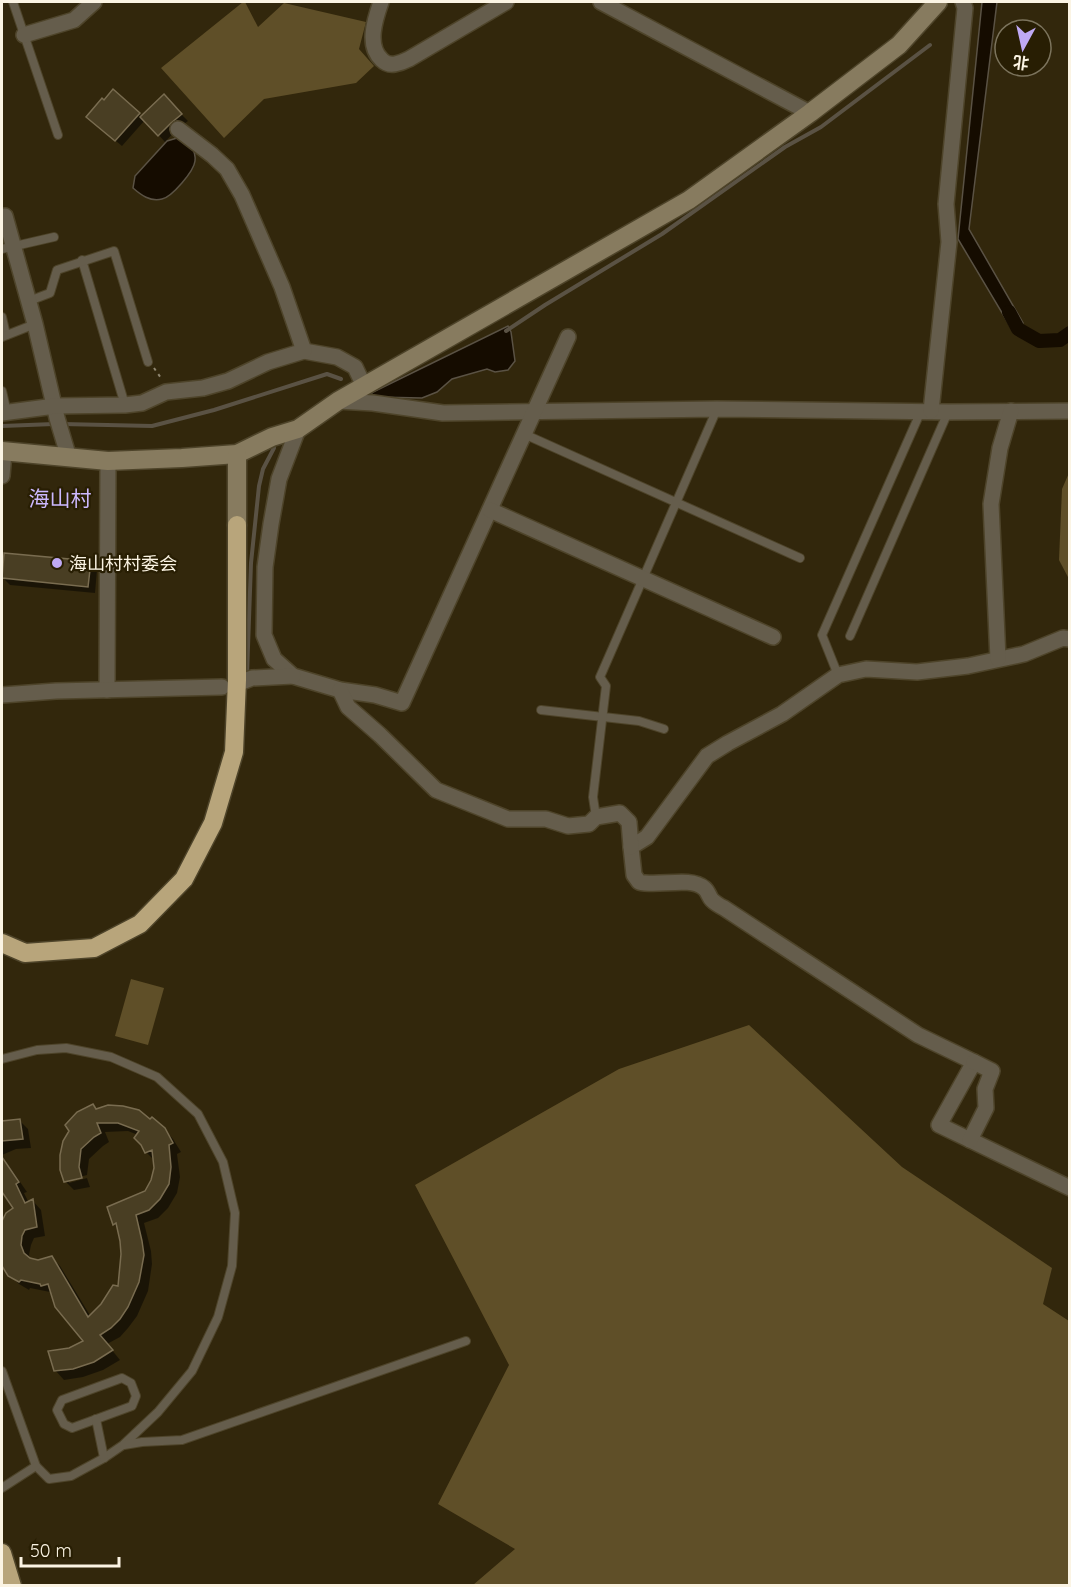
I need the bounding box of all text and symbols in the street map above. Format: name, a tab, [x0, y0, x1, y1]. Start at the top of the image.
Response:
north arrow	[993, 18, 1053, 78]
text: 北	[1012, 52, 1030, 74]
district label: 海山村	[29, 485, 92, 511]
place label: 海山村村委会	[69, 552, 177, 575]
marker: 海山村村委会	[50, 556, 64, 570]
scale bar	[21, 1530, 118, 1568]
text: 50 m	[30, 1539, 72, 1562]

